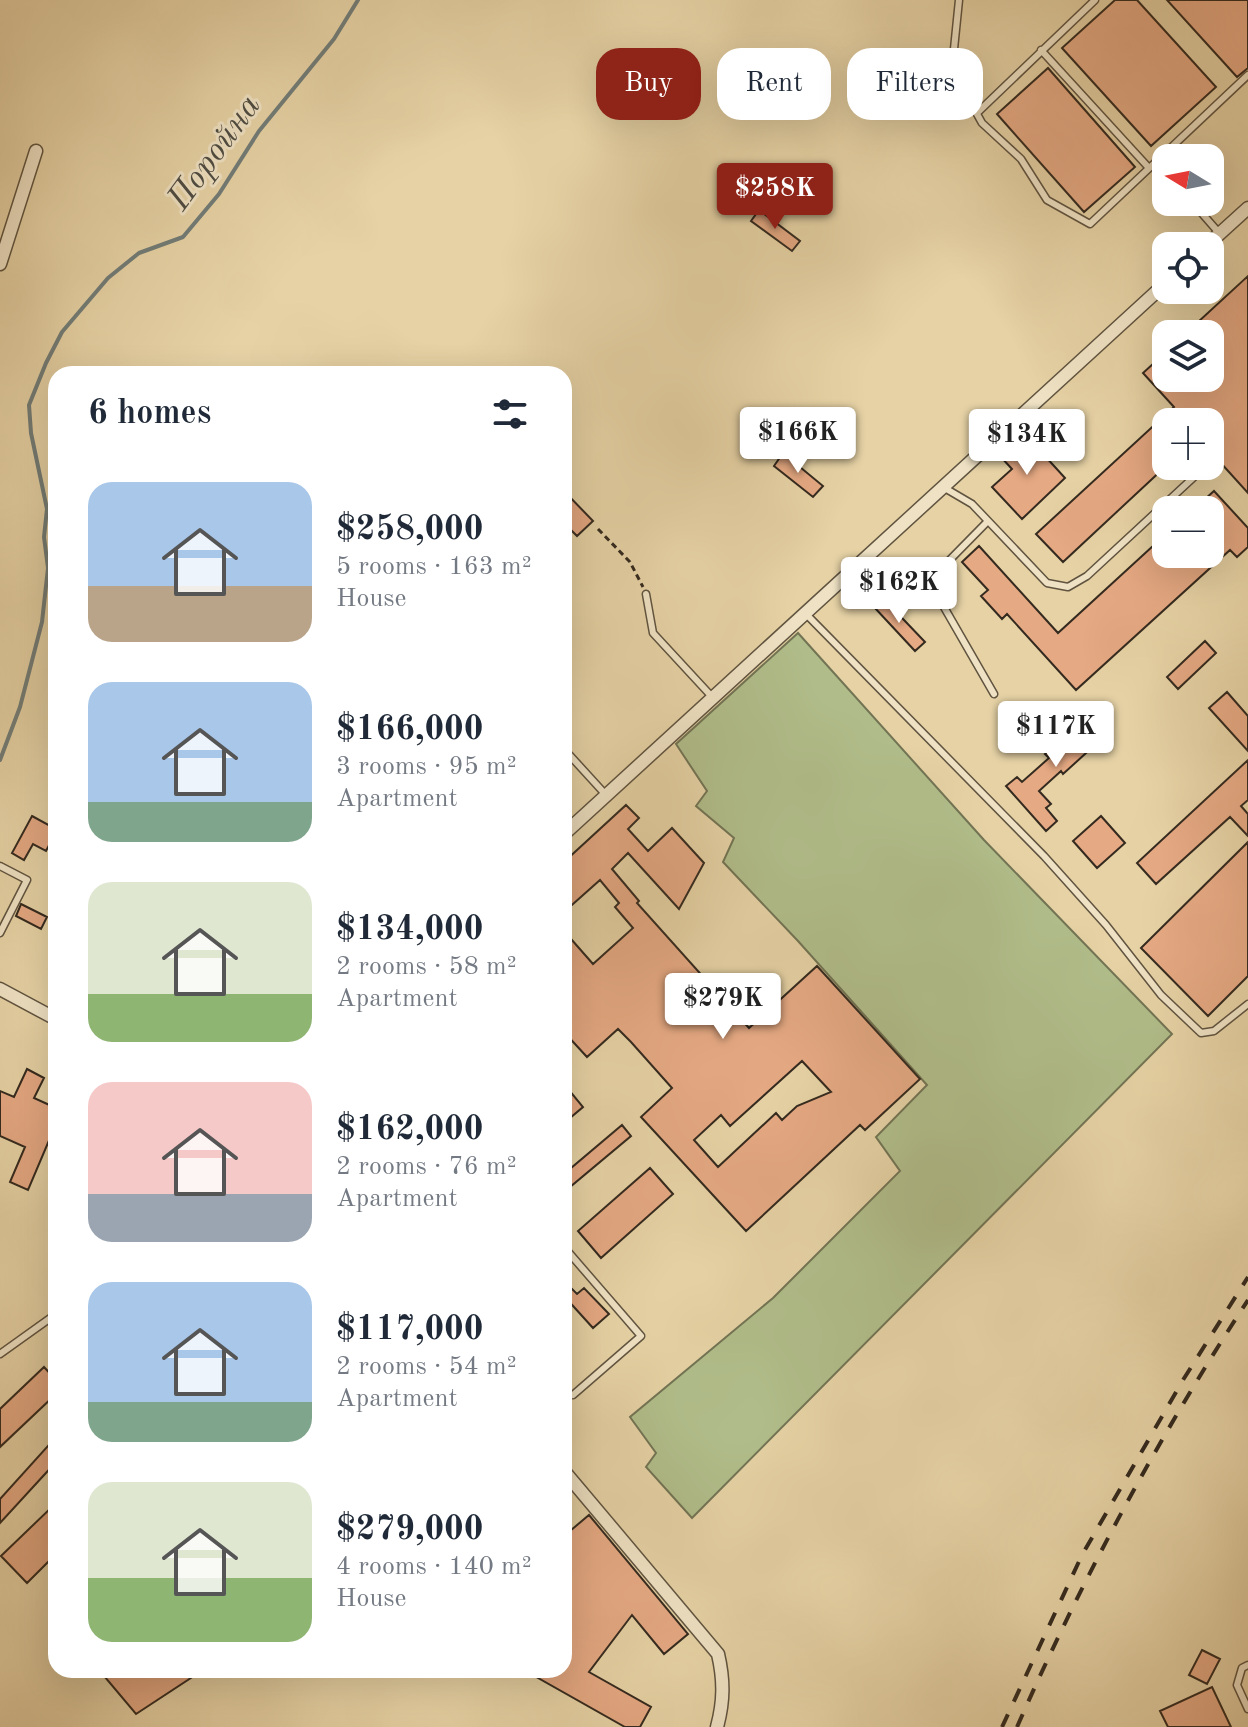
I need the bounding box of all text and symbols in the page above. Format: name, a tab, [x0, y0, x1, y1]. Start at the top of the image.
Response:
chip: Buy	[596, 48, 701, 120]
chip: Rent	[717, 48, 831, 120]
chip: Filters	[847, 48, 983, 120]
water label: Поройна	[161, 89, 268, 218]
north arrow	[1152, 144, 1224, 216]
map controls	[1152, 144, 1224, 568]
pin: $258K	[719, 163, 831, 231]
text: $258K	[735, 176, 815, 202]
button: locate	[1152, 232, 1224, 304]
button: layers	[1152, 320, 1224, 392]
icon: filters	[488, 392, 532, 436]
text: 6 homes	[88, 397, 211, 431]
pin: $166K	[742, 407, 854, 475]
button: +	[1152, 408, 1224, 480]
pin: $134K	[971, 409, 1083, 477]
text: $166K	[758, 420, 838, 446]
text: $134K	[987, 422, 1067, 448]
button: −	[1152, 496, 1224, 568]
text: $258,000	[336, 513, 484, 547]
icon: home	[152, 514, 248, 610]
text: 5 rooms · 163 m²	[336, 554, 532, 580]
pin: $162K	[843, 557, 955, 625]
text: $162K	[859, 570, 939, 596]
text: House	[336, 586, 407, 612]
pin: $117K	[1000, 701, 1112, 769]
text: $166,000	[336, 713, 484, 747]
icon: home	[152, 714, 248, 810]
text: $117K	[1016, 714, 1096, 740]
text: 3 rooms · 95 m²	[336, 754, 517, 780]
text: Apartment	[336, 786, 458, 812]
text: $134,000	[336, 913, 484, 947]
icon: home	[152, 914, 248, 1010]
text: 2 rooms · 58 m²	[336, 954, 517, 980]
pin: $279K	[667, 973, 779, 1041]
text: Apartment	[336, 986, 458, 1012]
text: $279K	[683, 986, 763, 1012]
text: $162,000	[336, 1113, 484, 1147]
icon: home	[152, 1114, 248, 1210]
text: 2 rooms · 76 m²	[336, 1154, 517, 1180]
text: Apartment	[336, 1186, 458, 1212]
text: $117,000	[336, 1313, 484, 1347]
icon: home	[152, 1314, 248, 1410]
text: 2 rooms · 54 m²	[336, 1354, 517, 1380]
text: Apartment	[336, 1386, 458, 1412]
text: $279,000	[336, 1513, 484, 1547]
icon: home	[152, 1514, 248, 1610]
text: 4 rooms · 140 m²	[336, 1554, 532, 1580]
text: House	[336, 1586, 407, 1612]

